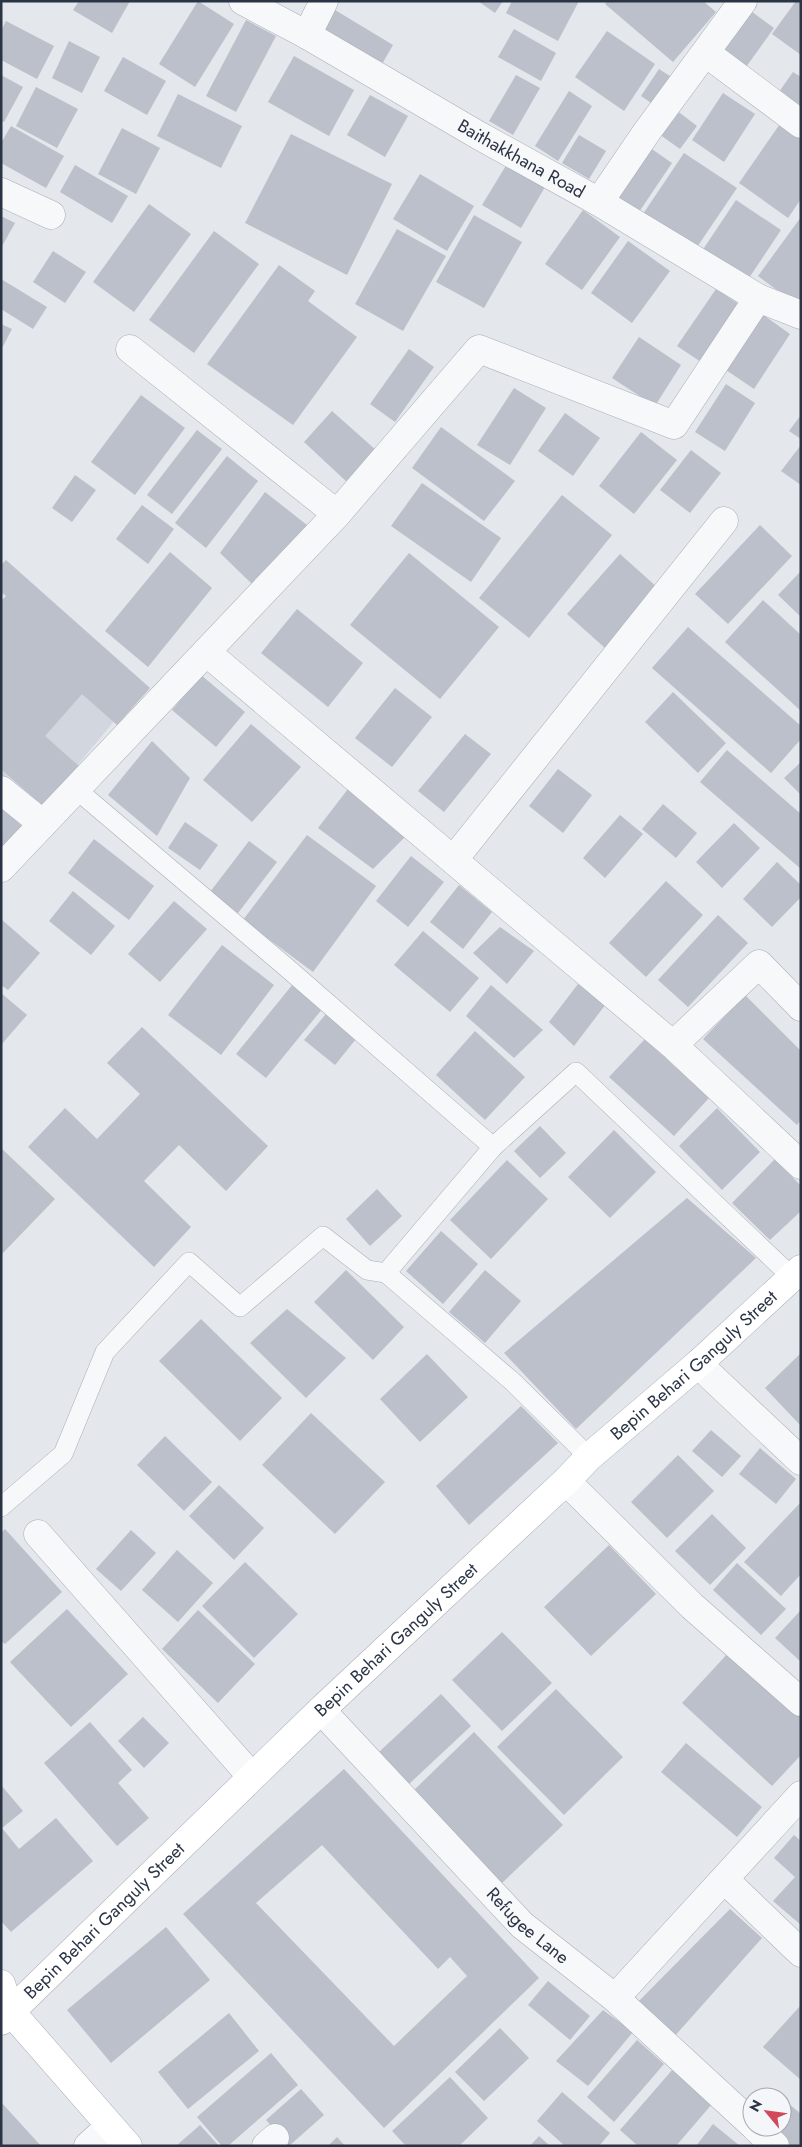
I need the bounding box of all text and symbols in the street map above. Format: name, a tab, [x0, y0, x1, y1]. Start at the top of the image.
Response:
street label: Baithakkhana Road	[453, 113, 590, 205]
street label: Bepin Behari Ganguly Street	[605, 1284, 783, 1446]
street label: Bepin Behari Ganguly Street	[309, 1556, 484, 1723]
street label: Bepin Behari Ganguly Street	[18, 1836, 191, 2005]
street label: Refugee Lane	[480, 1882, 575, 1970]
north arrow	[742, 2087, 792, 2137]
text: N	[744, 2096, 767, 2115]

